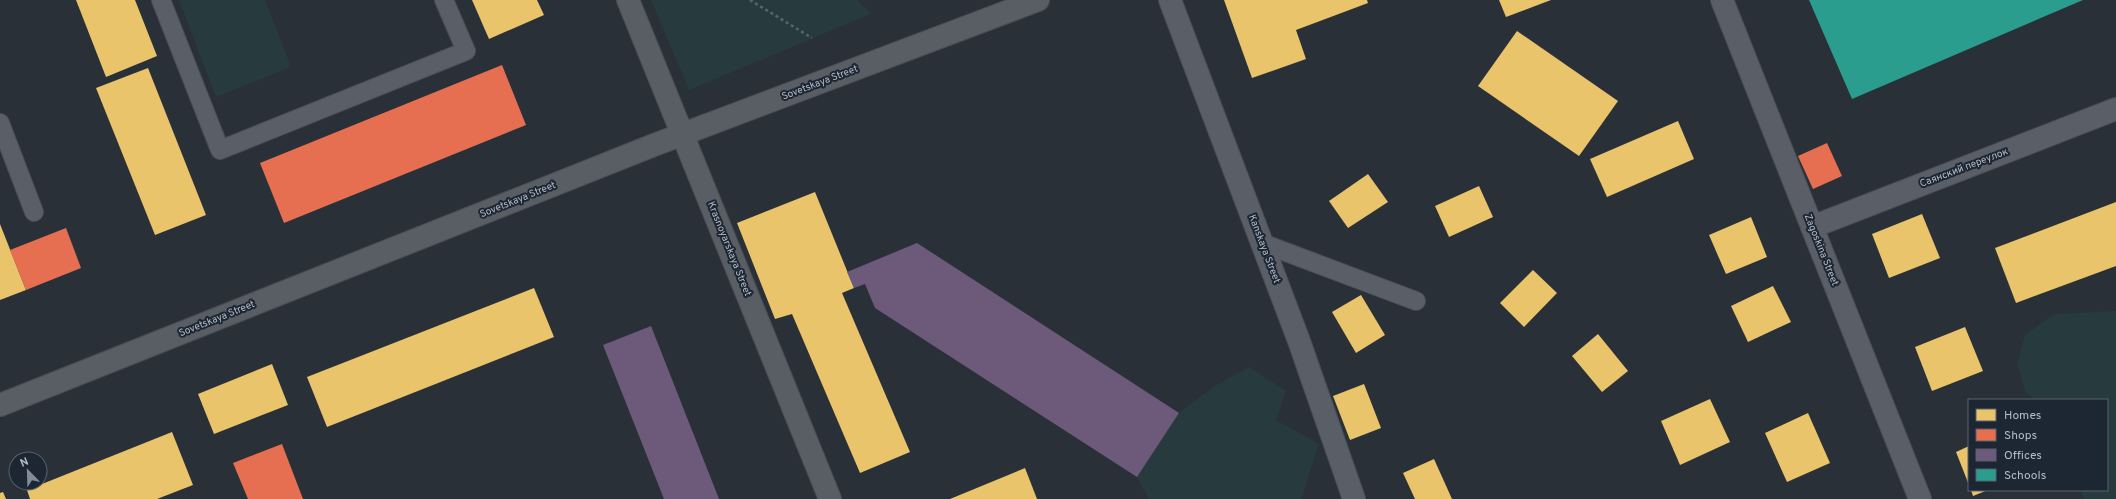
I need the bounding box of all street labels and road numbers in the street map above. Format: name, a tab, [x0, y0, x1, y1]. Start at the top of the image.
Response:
street label: Sovetskaya Street	[780, 62, 860, 104]
street label: Саянский переулок	[1918, 145, 2010, 191]
street label: Sovetskaya Street	[478, 179, 558, 221]
street label: Krasnoyarskaya Street	[704, 200, 754, 298]
street label: Zagoskina Street	[1801, 212, 1841, 288]
street label: Kanskaya Street	[1245, 213, 1283, 285]
street label: Sovetskaya Street	[177, 298, 257, 340]

